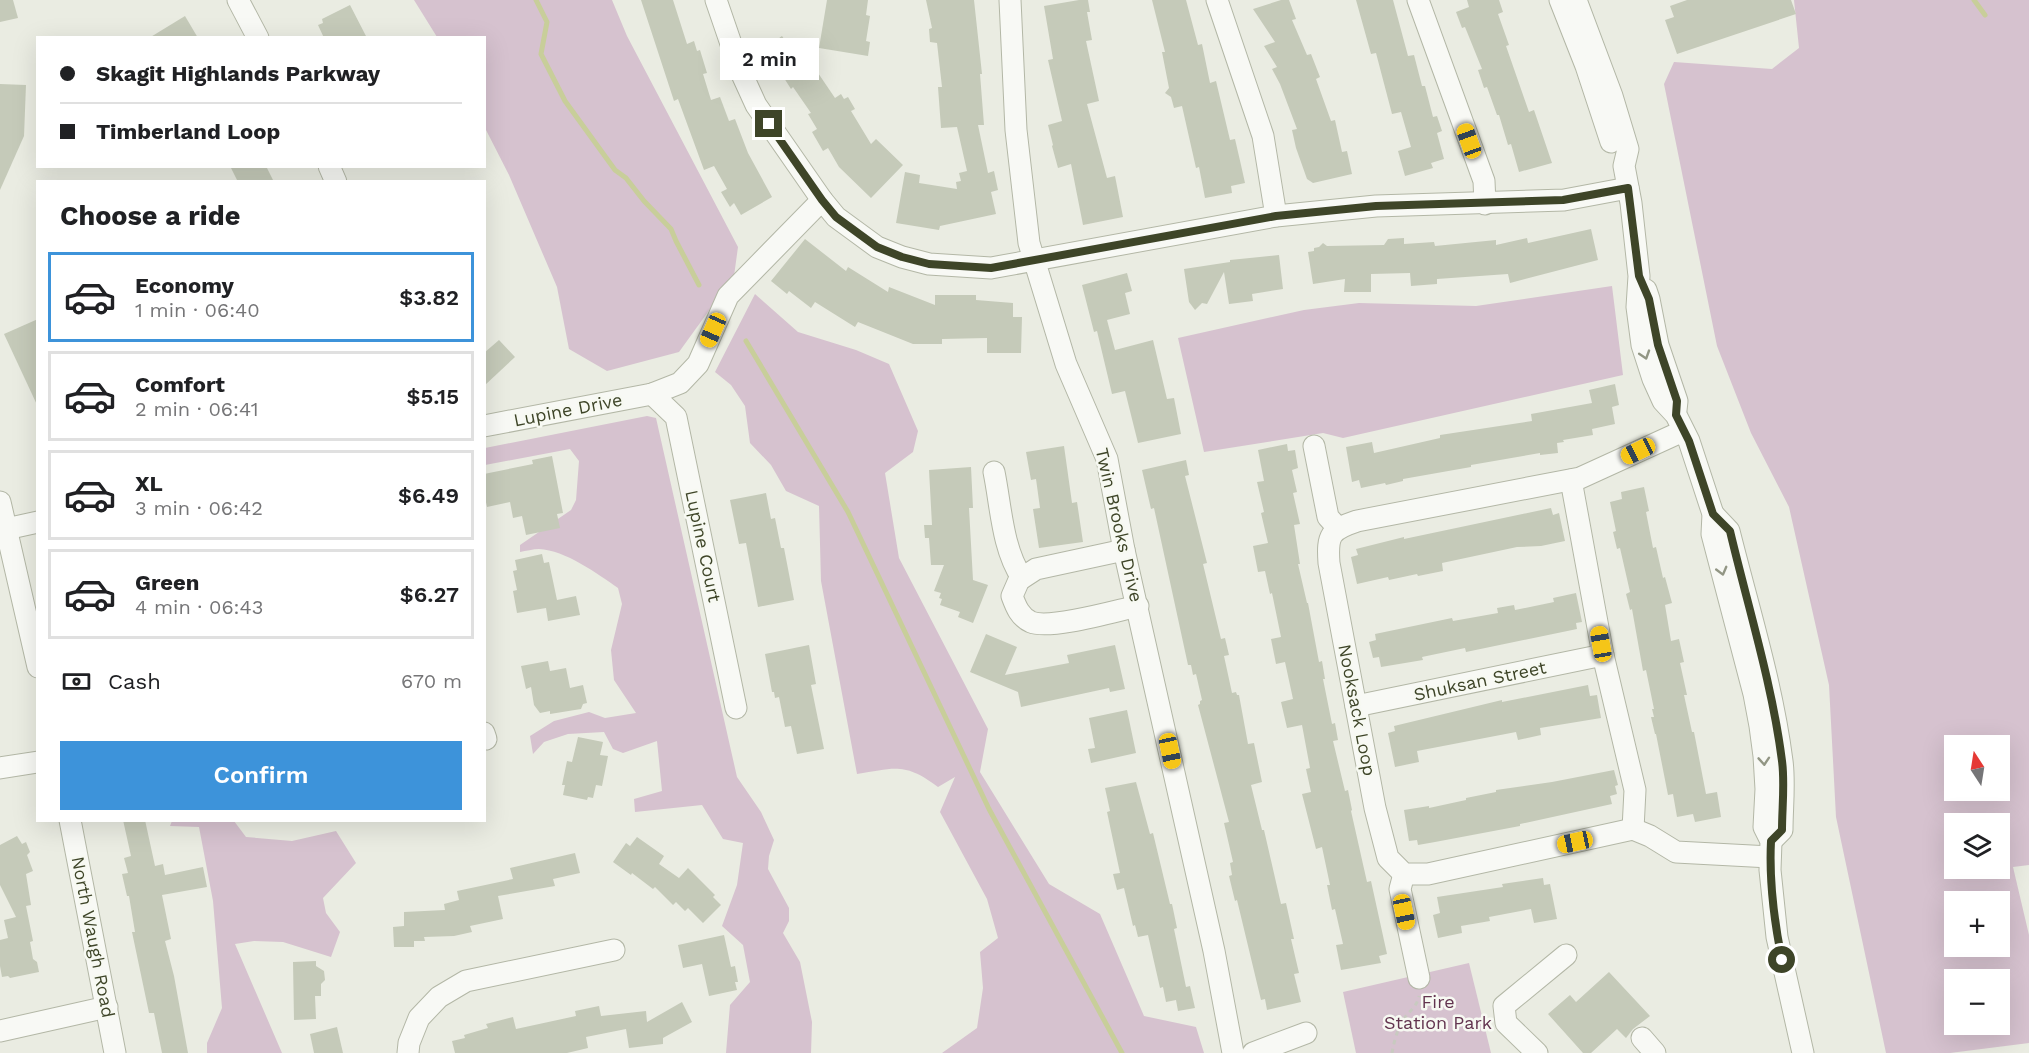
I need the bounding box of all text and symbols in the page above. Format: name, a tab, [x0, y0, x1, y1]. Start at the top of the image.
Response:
callout: 2 min	[720, 37, 818, 79]
text: 2 min	[742, 47, 797, 71]
text: Skagit Highlands Parkway	[96, 61, 380, 86]
route end	[755, 110, 782, 137]
text: Timberland Loop	[96, 119, 280, 144]
car	[1454, 121, 1484, 161]
text: Choose a ride	[60, 200, 240, 232]
icon: car	[63, 270, 117, 324]
text: Economy	[135, 273, 234, 298]
text: $3.82	[399, 285, 459, 310]
text: 1 min · 06:40	[135, 298, 260, 322]
car	[697, 310, 729, 350]
one-way arrow	[1638, 349, 1650, 360]
icon: car	[63, 369, 117, 423]
text: Comfort	[135, 372, 225, 397]
text: $5.15	[406, 384, 459, 409]
street label: Lupine Drive	[512, 389, 624, 430]
text: 2 min · 06:41	[135, 397, 259, 421]
car	[1618, 435, 1658, 467]
street label: Twin Brooks Drive	[1092, 446, 1147, 604]
icon: car	[63, 468, 117, 522]
text: XL	[135, 471, 163, 496]
text: $6.49	[398, 483, 459, 508]
street label: Lupine Court	[681, 488, 726, 604]
text: 3 min · 06:42	[135, 496, 263, 520]
one-way arrow	[1714, 566, 1727, 576]
icon: car	[63, 567, 117, 621]
text: Green	[135, 570, 199, 595]
text: $6.27	[400, 582, 459, 607]
text: 4 min · 06:43	[135, 595, 263, 619]
car	[1589, 625, 1613, 663]
street label: Nooksack Loop	[1334, 642, 1381, 778]
street label: Shuksan Street	[1412, 656, 1549, 705]
icon: cash	[60, 665, 93, 698]
text: Cash	[108, 669, 161, 694]
text: 670 m	[401, 669, 462, 693]
car	[1157, 732, 1183, 770]
north arrow	[1944, 735, 2010, 801]
map controls	[1944, 735, 2010, 1035]
button: Confirm	[60, 741, 462, 810]
one-way arrow	[1757, 757, 1770, 766]
button: layers	[1944, 813, 2010, 879]
car	[1556, 829, 1594, 855]
street label: North Waugh Road	[68, 855, 119, 1019]
button: +	[1944, 891, 2010, 957]
car	[1391, 893, 1417, 931]
route start	[1768, 946, 1795, 973]
button: −	[1944, 969, 2010, 1035]
park label: Fire Station Park	[1384, 991, 1492, 1033]

